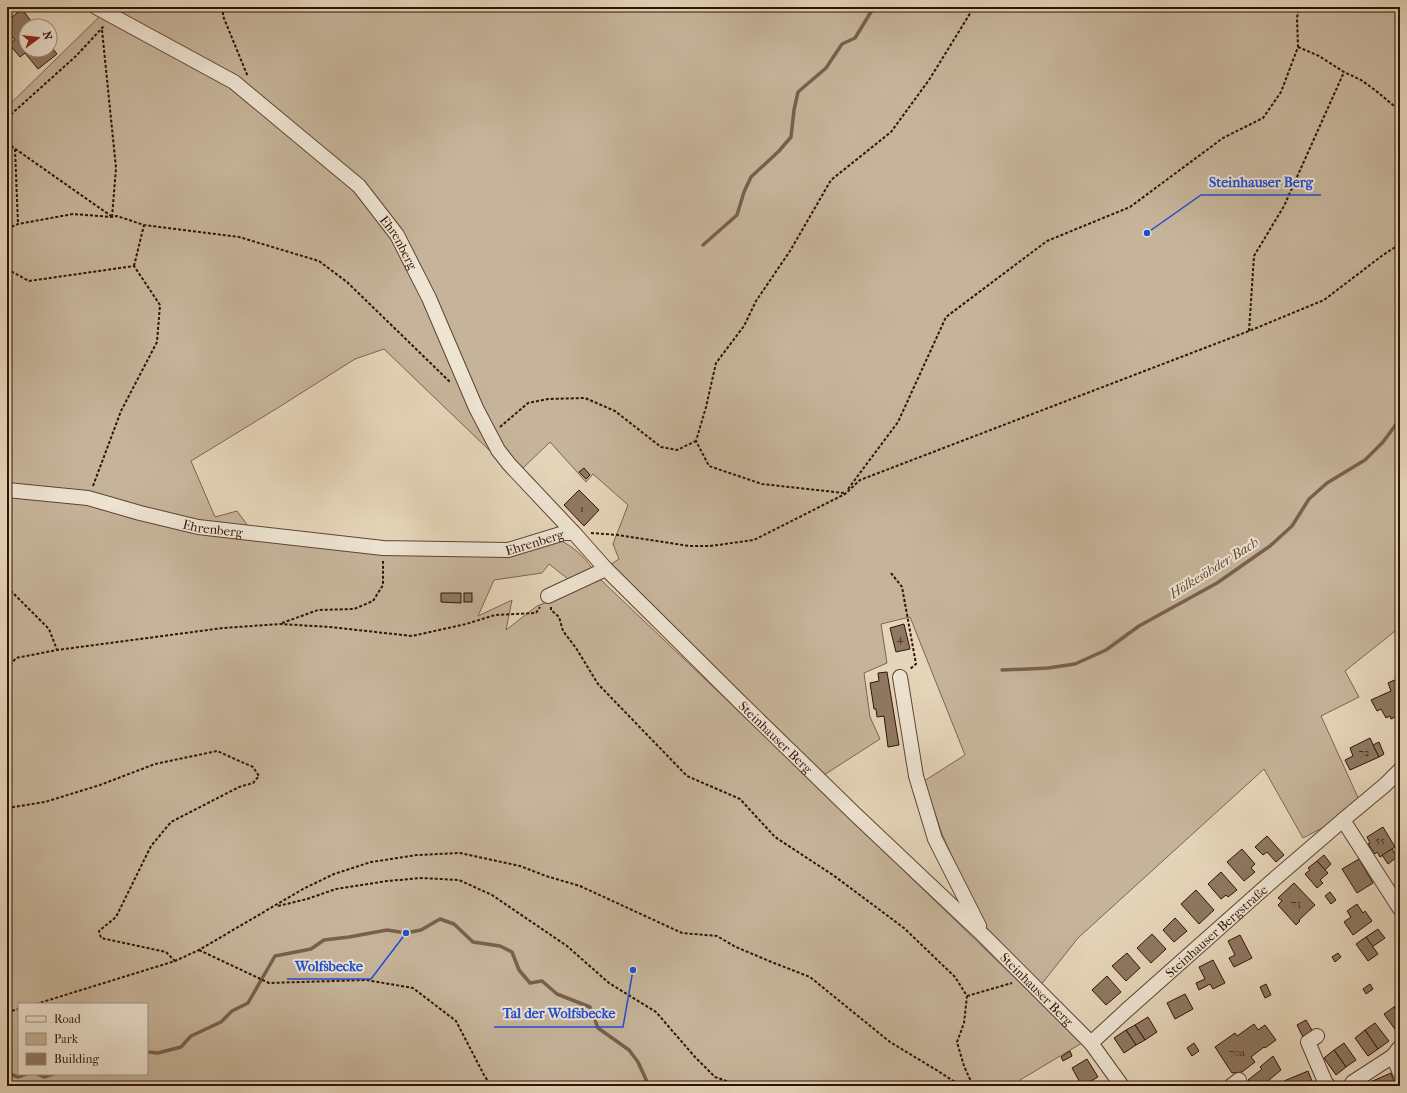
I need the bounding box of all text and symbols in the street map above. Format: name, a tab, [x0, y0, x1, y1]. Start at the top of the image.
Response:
north arrow	[18, 18, 58, 58]
text: N	[40, 30, 55, 42]
callout: Steinhauser Berg	[1201, 169, 1321, 195]
text: Steinhauser Berg	[1209, 174, 1314, 191]
street label: Ehrenberg	[377, 212, 421, 273]
house number: 1	[580, 502, 584, 515]
street label: Ehrenberg	[181, 516, 245, 540]
street label: Ehrenberg	[503, 526, 566, 558]
water label: Hölkesöhder Bach	[1165, 534, 1262, 603]
house number: 4	[897, 632, 904, 645]
street label: Steinhauser Berg	[736, 698, 817, 777]
house number: 72	[1359, 746, 1370, 759]
house number: 55	[1375, 834, 1385, 847]
street label: Steinhauser Bergstraße	[1162, 881, 1271, 980]
house number: 73	[1291, 897, 1301, 910]
street label: Steinhauser Berg	[997, 949, 1077, 1029]
callout: Wolfsbecke	[287, 953, 371, 979]
text: Wolfsbecke	[294, 958, 363, 975]
callout: Tal der Wolfsbecke	[494, 1001, 623, 1027]
legend	[18, 1003, 148, 1075]
text: Tal der Wolfsbecke	[502, 1005, 616, 1022]
text: Road	[54, 1012, 81, 1026]
text: Park	[54, 1032, 79, 1046]
house number: 70a	[1229, 1046, 1246, 1059]
text: Building	[54, 1052, 99, 1066]

